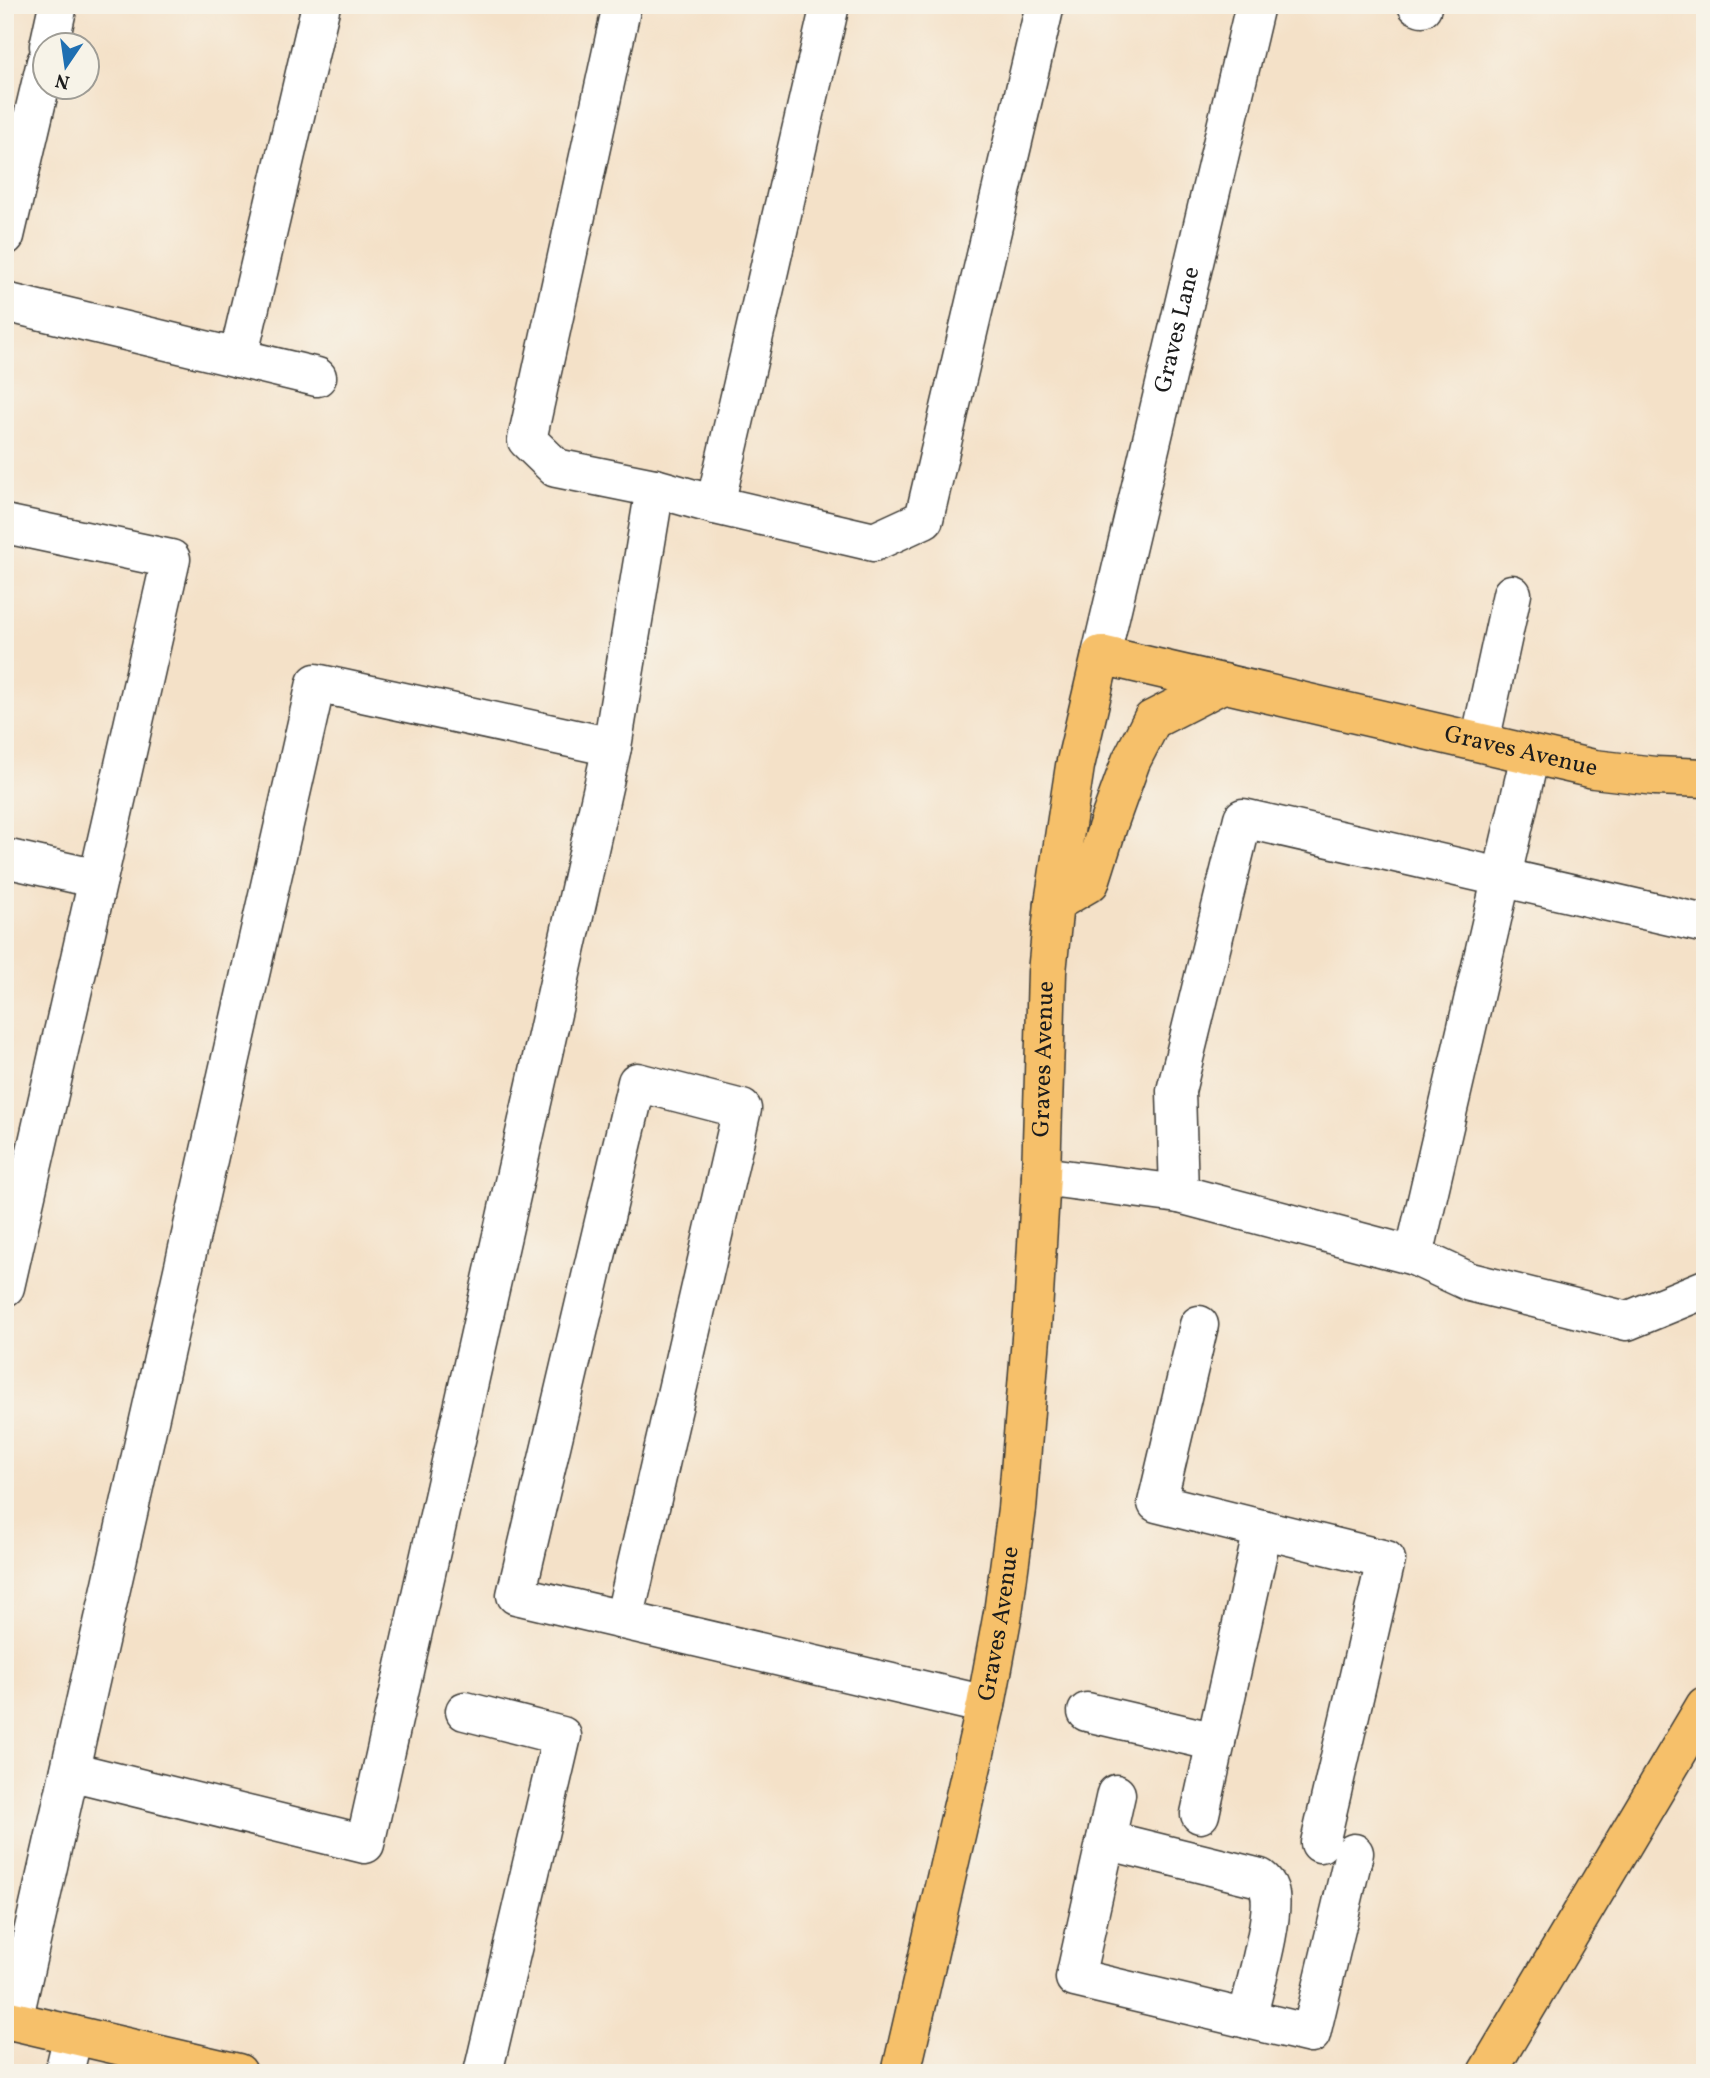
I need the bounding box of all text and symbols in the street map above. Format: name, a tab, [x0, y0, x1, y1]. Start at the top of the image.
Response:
north arrow	[32, 32, 102, 102]
text: N	[53, 66, 72, 95]
street label: Graves Lane	[1147, 263, 1209, 397]
street label: Graves Avenue	[1441, 718, 1601, 786]
street label: Graves Avenue	[1025, 980, 1064, 1138]
street label: Graves Avenue	[970, 1544, 1029, 1704]

